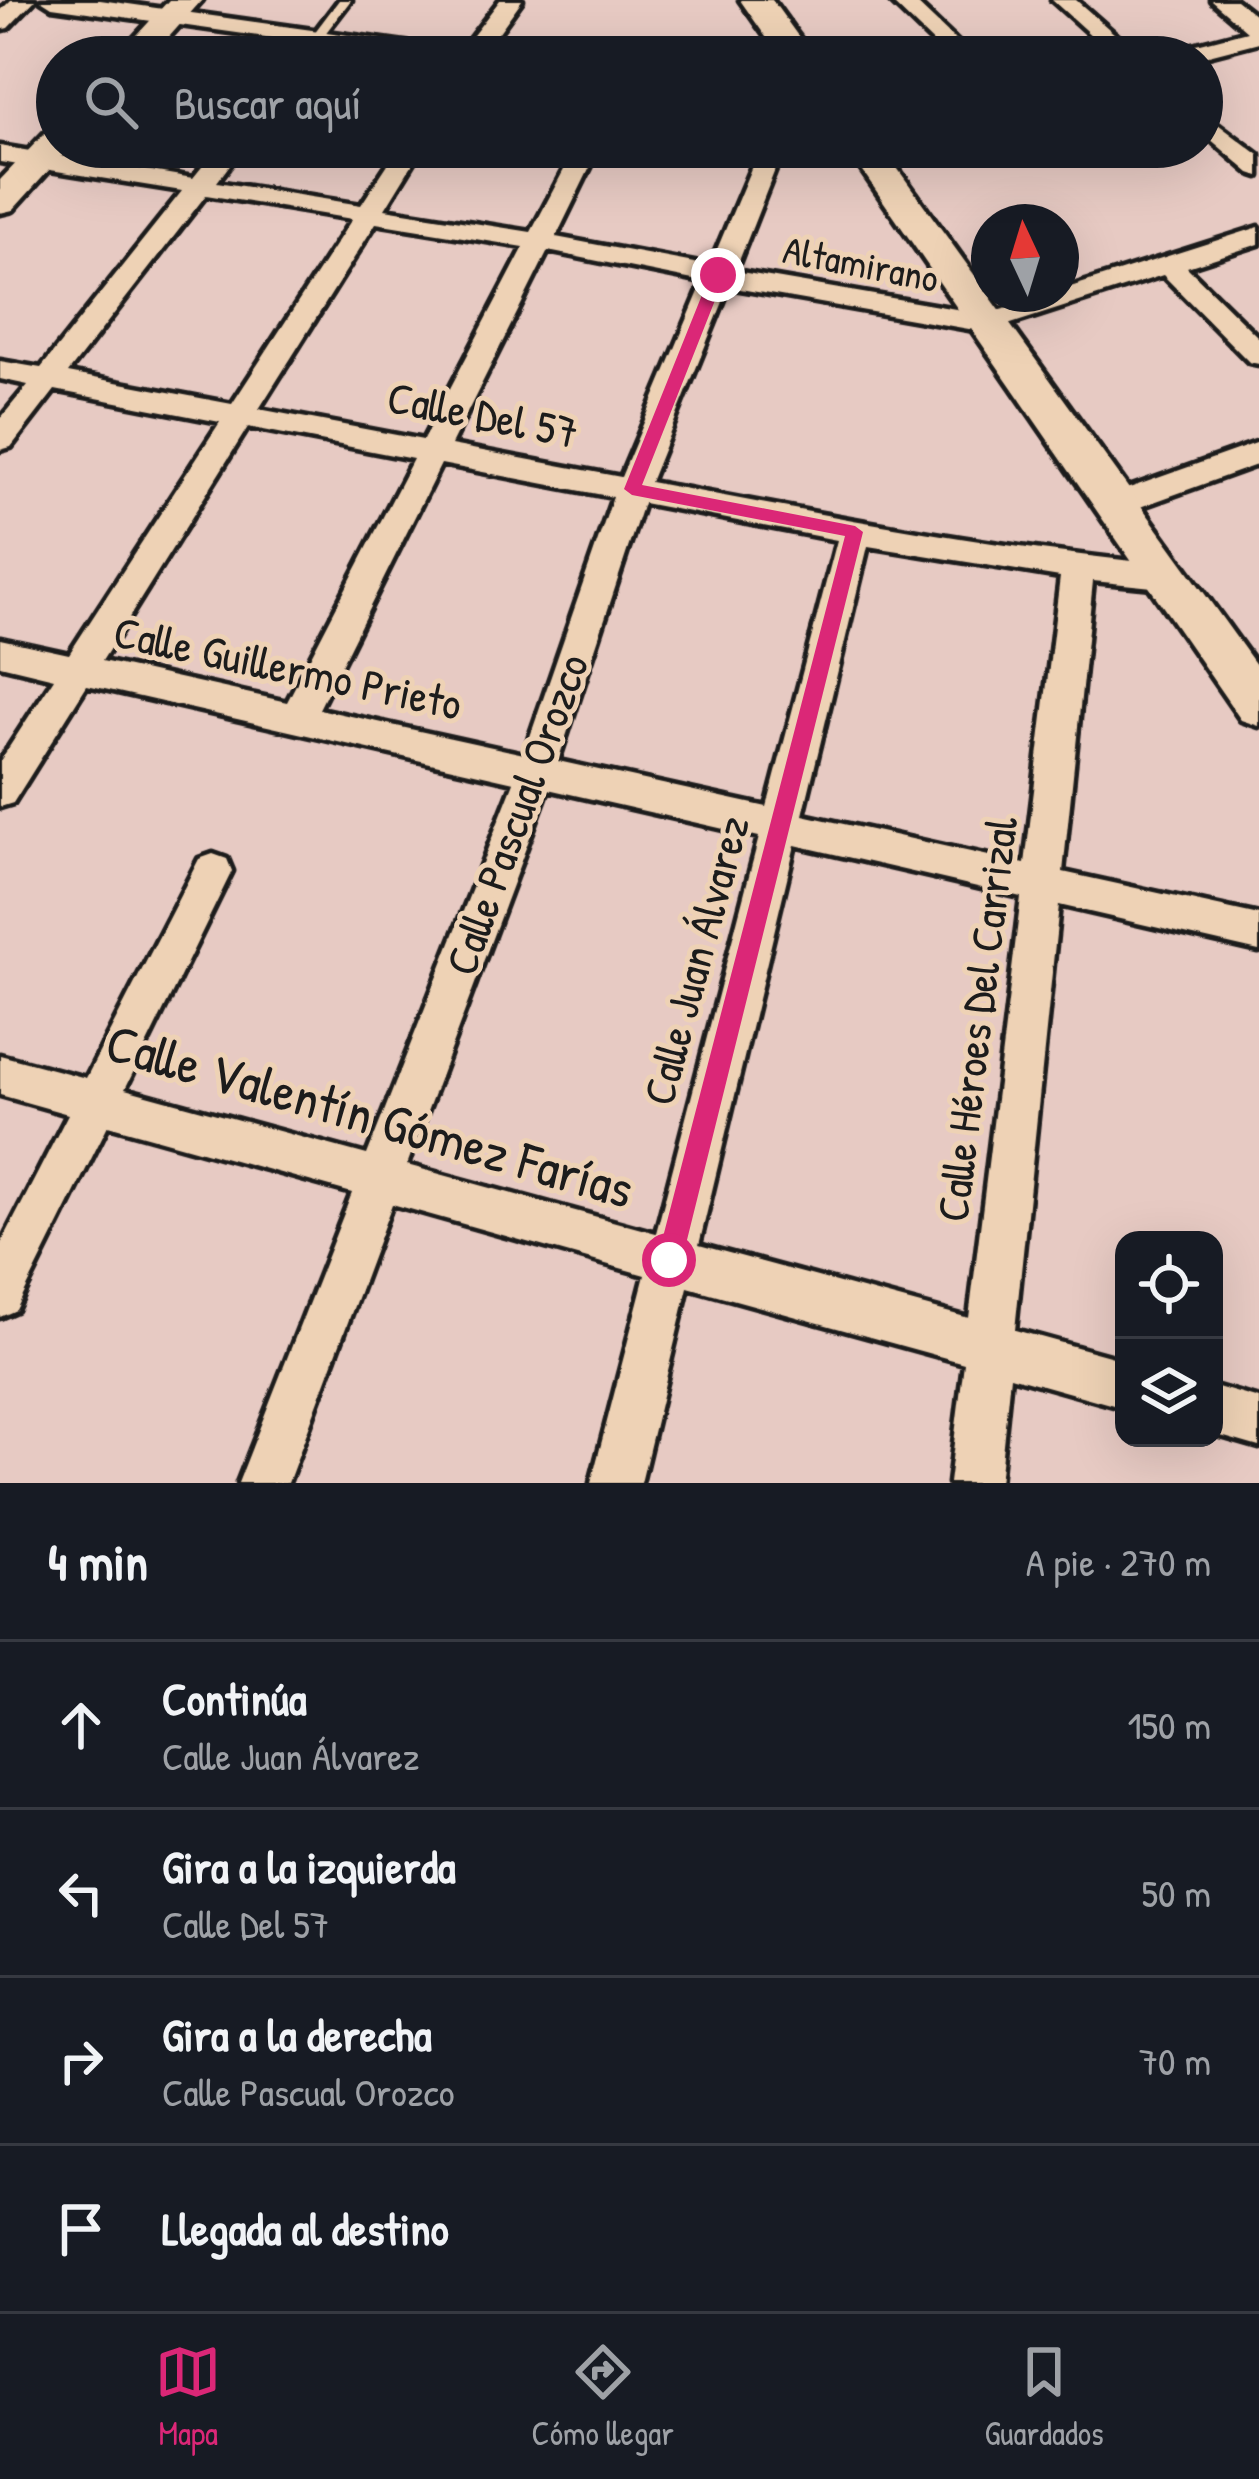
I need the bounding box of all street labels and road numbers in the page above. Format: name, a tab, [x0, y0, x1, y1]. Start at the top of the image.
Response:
street label: Altamirano	[779, 222, 943, 304]
street label: Calle Del 57	[383, 366, 583, 462]
street label: Calle Guillermo Prieto	[109, 600, 467, 734]
street label: Calle Pascual Orozco	[430, 645, 602, 983]
street label: Calle Juan Álvarez	[627, 809, 763, 1111]
street label: Calle Héroes Del Carrizal	[921, 813, 1031, 1225]
street label: Calle Valentín Gómez Farías	[98, 1005, 642, 1225]

